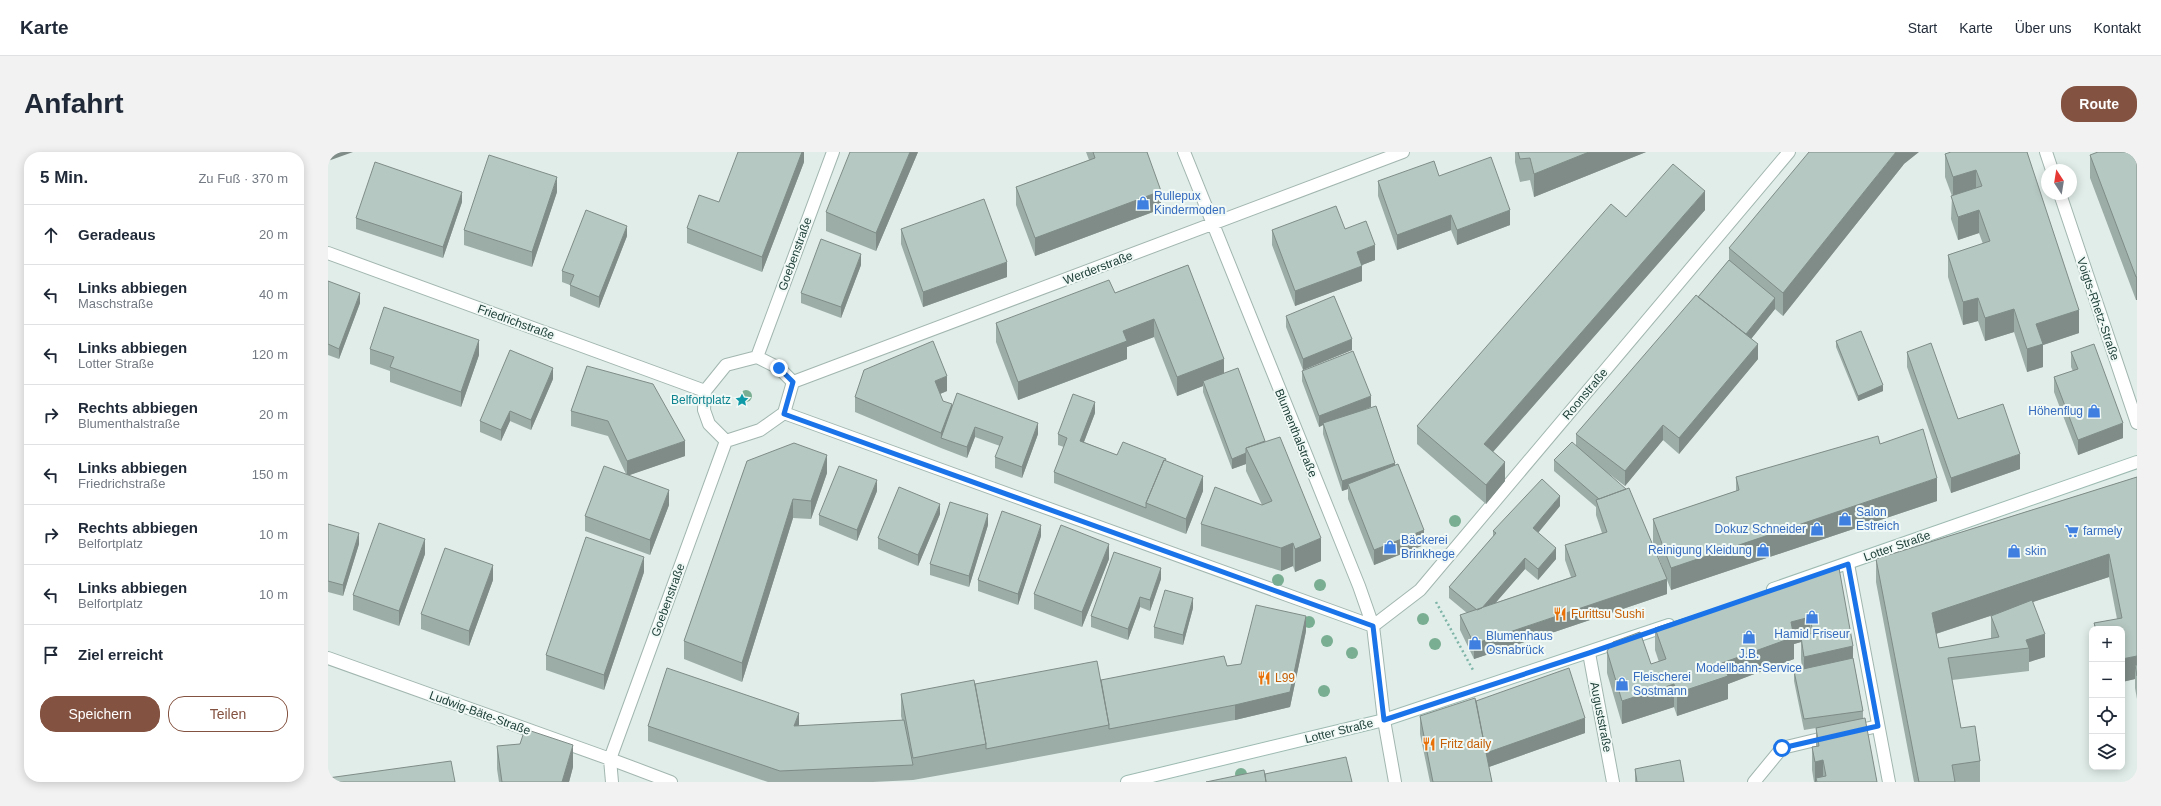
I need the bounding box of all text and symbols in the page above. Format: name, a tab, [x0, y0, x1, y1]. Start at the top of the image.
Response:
text: Karte	[20, 17, 69, 38]
text: Start	[1908, 20, 1937, 36]
text: Karte	[1959, 20, 1993, 36]
text: Über uns	[2015, 20, 2072, 36]
text: Kontakt	[2094, 20, 2141, 36]
button: Route	[2061, 86, 2137, 122]
text: Anfahrt	[24, 88, 124, 119]
north arrow	[2041, 164, 2077, 200]
text: 5 Min.	[40, 168, 88, 187]
text: Zu Fuß · 370 m	[198, 171, 288, 186]
place label: Rullepux Kindermoden	[1154, 189, 1225, 217]
shop icon: Rullepux Kindermoden	[1135, 195, 1151, 211]
street label: Goebenstraße	[775, 215, 815, 292]
icon: ahead	[40, 224, 62, 246]
text: Geradeaus	[78, 226, 156, 243]
text: 20 m	[259, 227, 288, 242]
street label: Werderstraße	[1061, 248, 1135, 288]
street label: Voigts-Rhetz-Straße	[2074, 256, 2122, 363]
text: Links abbiegen	[78, 279, 187, 296]
icon: left	[40, 284, 62, 306]
text: 40 m	[259, 287, 288, 302]
text: Maschstraße	[78, 296, 153, 311]
street label: Friedrichstraße	[476, 302, 557, 342]
text: Links abbiegen	[78, 339, 187, 356]
icon: left	[40, 344, 62, 366]
text: 120 m	[252, 347, 288, 362]
text: Lotter Straße	[78, 356, 154, 371]
route end	[770, 359, 788, 377]
street label: Roonstraße	[1559, 365, 1611, 423]
street label: Blumenthalstraße	[1272, 387, 1320, 480]
place icon: Belfortplatz	[734, 392, 750, 408]
place label: Belfortplatz	[671, 393, 731, 407]
text: Rechts abbiegen	[78, 399, 198, 416]
shop icon: Höhenflug	[2086, 403, 2102, 419]
icon: right	[40, 404, 62, 426]
place label: Höhenflug	[2028, 404, 2083, 418]
text: 20 m	[259, 407, 288, 422]
text: Blumenthalstraße	[78, 416, 180, 431]
text: Links abbiegen	[78, 459, 187, 476]
icon: left	[40, 464, 62, 486]
text: 150 m	[252, 467, 288, 482]
text: Friedrichstraße	[78, 476, 165, 491]
place label: Salon Estreich	[1856, 505, 1899, 533]
shop icon: Salon Estreich	[1837, 511, 1853, 527]
text: Rechts abbiegen	[78, 519, 198, 536]
shop icon: Dokuz Schneider	[1809, 521, 1825, 537]
place label: Dokuz Schneider	[1715, 522, 1806, 536]
supermarket icon: farmely	[2064, 523, 2080, 539]
icon: right	[40, 524, 62, 546]
place label: farmely	[2083, 524, 2122, 538]
text: 10 m	[259, 527, 288, 542]
street label: Lotter Straße	[1862, 528, 1933, 564]
place label: Bäckerei Brinkhege	[1401, 533, 1455, 561]
text: Belfortplatz	[78, 536, 143, 551]
shop icon: Bäckerei Brinkhege	[1382, 539, 1398, 555]
shop icon: Reinigung Kleidung	[1755, 542, 1771, 558]
place label: Reinigung Kleidung	[1648, 543, 1752, 557]
shop icon: skin	[2006, 543, 2022, 559]
place label: skin	[2025, 544, 2046, 558]
street label: Goebenstraße	[648, 561, 688, 638]
text: Links abbiegen	[78, 579, 187, 596]
icon: left	[40, 584, 62, 606]
text: 10 m	[259, 587, 288, 602]
text: Belfortplatz	[78, 596, 143, 611]
restaurant icon: Furittsu Sushi	[1552, 606, 1568, 622]
place label: Furittsu Sushi	[1571, 607, 1644, 621]
shop icon: Hamid Friseur	[1804, 609, 1820, 625]
map controls	[2089, 626, 2125, 770]
button: +	[2089, 626, 2125, 662]
place label: Hamid Friseur	[1774, 627, 1850, 641]
place label: Blumenhaus Osnabrück	[1486, 629, 1553, 657]
shop icon: J.B. Modellbahn-Service	[1741, 629, 1757, 645]
shop icon: Blumenhaus Osnabrück	[1467, 635, 1483, 651]
icon: arrive	[40, 644, 62, 666]
text: Ziel erreicht	[78, 646, 163, 663]
place label: J.B. Modellbahn-Service	[1696, 647, 1802, 675]
button: −	[2089, 662, 2125, 698]
restaurant icon: L99	[1256, 670, 1272, 686]
place label: Fleischerei Sostmann	[1633, 670, 1691, 698]
place label: L99	[1275, 671, 1295, 685]
shop icon: Fleischerei Sostmann	[1614, 676, 1630, 692]
street label: Auguststraße	[1587, 681, 1615, 754]
street label: Ludwig-Bäte-Straße	[427, 688, 533, 738]
button: Speichern	[40, 696, 160, 732]
button: Teilen	[168, 696, 288, 732]
button: locate	[2089, 698, 2125, 734]
street label: Lotter Straße	[1303, 716, 1375, 746]
button: layers	[2089, 734, 2125, 770]
restaurant icon: Fritz daily	[1421, 736, 1437, 752]
place label: Fritz daily	[1440, 737, 1491, 751]
route start	[1773, 739, 1791, 757]

